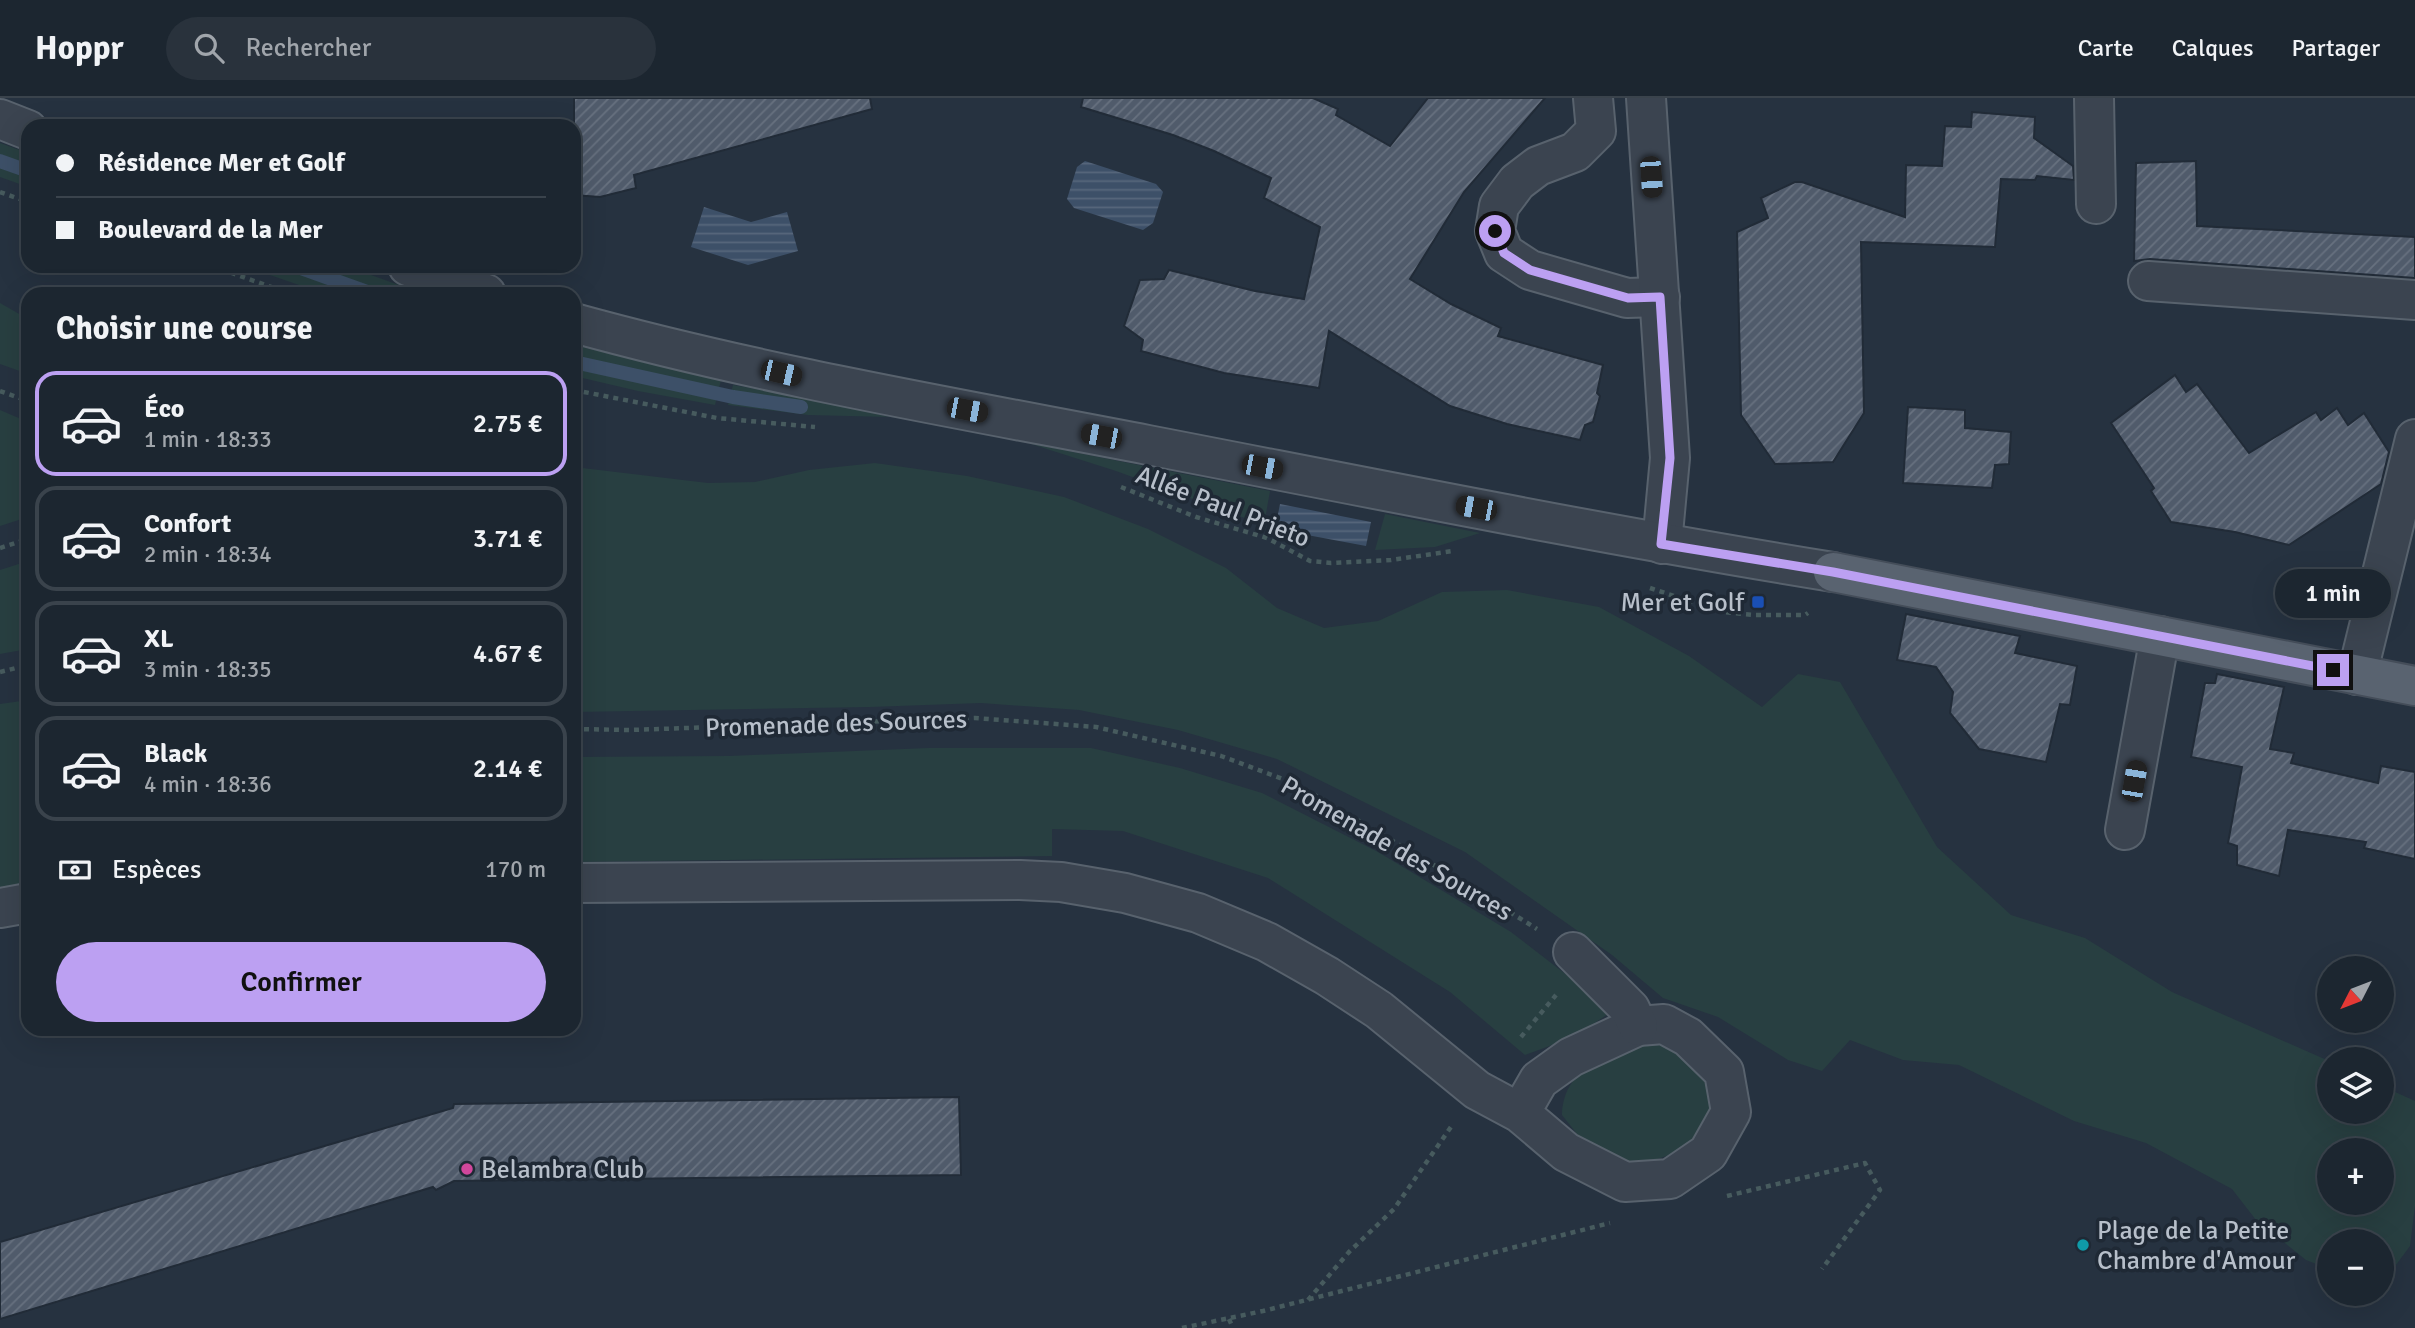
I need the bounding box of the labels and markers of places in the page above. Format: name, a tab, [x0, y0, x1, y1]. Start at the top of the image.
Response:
place label: Mer et Golf	[1620, 587, 1745, 619]
marker: Mer et Golf	[1750, 594, 1766, 610]
place label: Belambra Club	[481, 1154, 644, 1186]
marker: Belambra Club	[459, 1161, 475, 1177]
place label: Plage de la Petite Chambre d'Amour	[2097, 1215, 2296, 1277]
marker: Plage de la Petite Chambre d'Amour	[2075, 1237, 2091, 1253]

